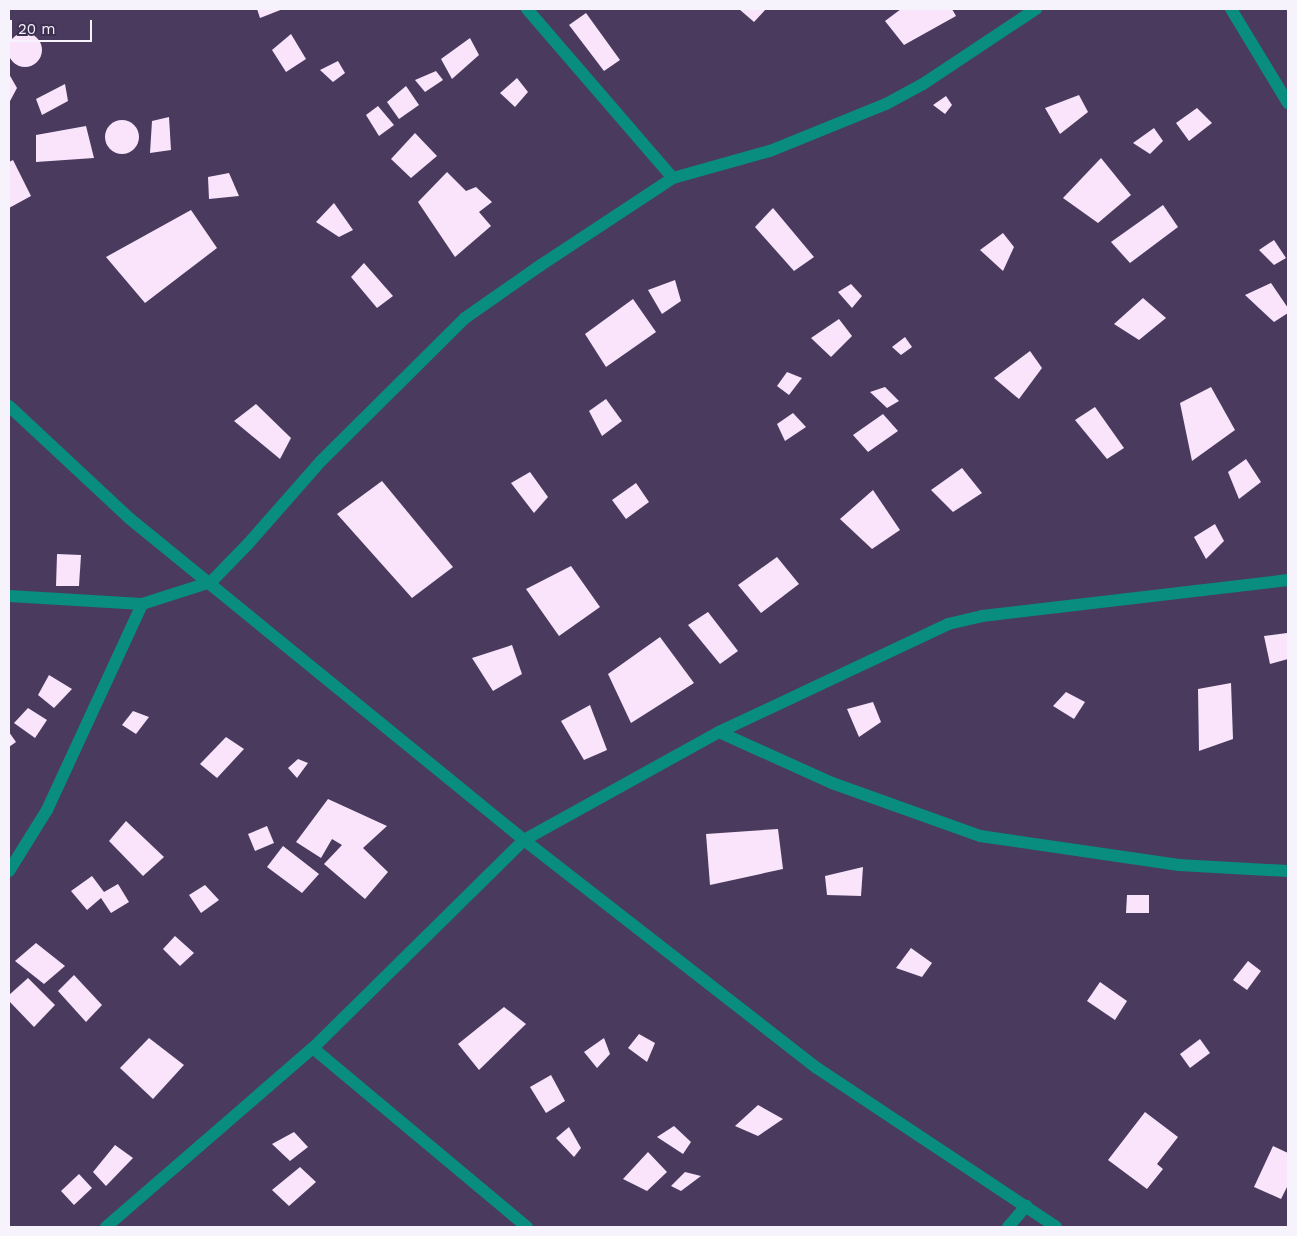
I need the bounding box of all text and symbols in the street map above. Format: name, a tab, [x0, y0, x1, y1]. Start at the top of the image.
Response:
scale bar	[12, 10, 95, 42]
text: 20 m	[18, 20, 56, 38]

